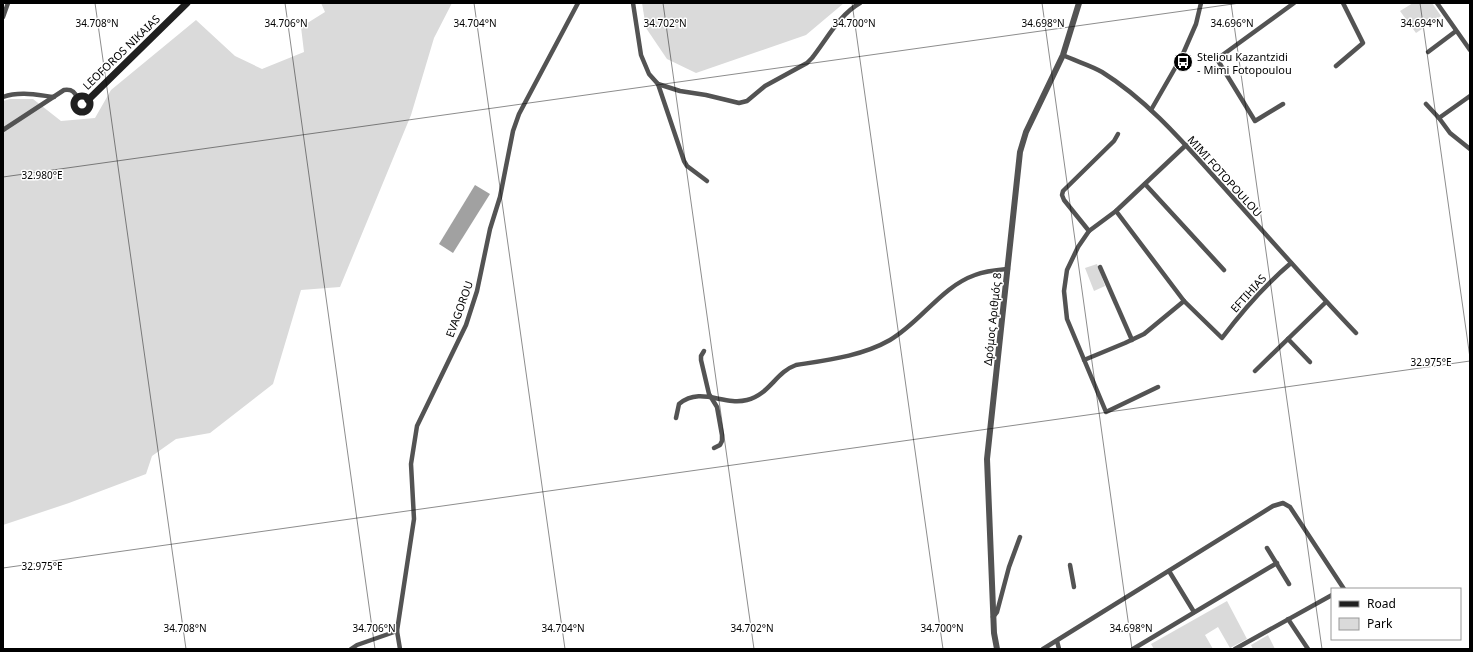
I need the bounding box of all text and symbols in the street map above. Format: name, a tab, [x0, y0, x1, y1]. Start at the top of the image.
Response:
street label: LEOFOROS NIKAIAS	[79, 11, 163, 93]
text: 34.708°N	[75, 16, 119, 30]
text: 34.706°N	[264, 16, 308, 30]
text: 34.704°N	[453, 16, 497, 30]
text: 34.702°N	[643, 16, 687, 30]
text: 34.700°N	[832, 16, 876, 30]
text: 34.698°N	[1021, 16, 1065, 30]
text: 34.696°N	[1210, 16, 1254, 30]
text: 34.694°N	[1400, 16, 1444, 30]
place label: Steliou Kazantzidi - Mimi Fotopoulou	[1197, 49, 1292, 77]
bus stop icon: Steliou Kazantzidi - Mimi Fotopoulou	[1172, 51, 1194, 73]
street label: MIMI FOTOPOULOU	[1185, 132, 1265, 220]
text: 32.980°E	[21, 168, 63, 182]
street label: EFTIHIAS	[1227, 271, 1269, 315]
street label: Δρόμος Αριθμός 8	[980, 272, 1004, 366]
street label: EVAGOROU	[442, 279, 476, 339]
text: 32.975°E	[1410, 355, 1452, 369]
text: 32.975°E	[21, 559, 63, 573]
legend	[1331, 588, 1461, 640]
text: Road	[1367, 595, 1396, 612]
text: Park	[1367, 615, 1393, 632]
text: 34.708°N	[163, 621, 207, 635]
text: 34.706°N	[352, 621, 396, 635]
text: 34.704°N	[541, 621, 585, 635]
text: 34.702°N	[730, 621, 774, 635]
text: 34.700°N	[920, 621, 964, 635]
text: 34.698°N	[1109, 621, 1153, 635]

